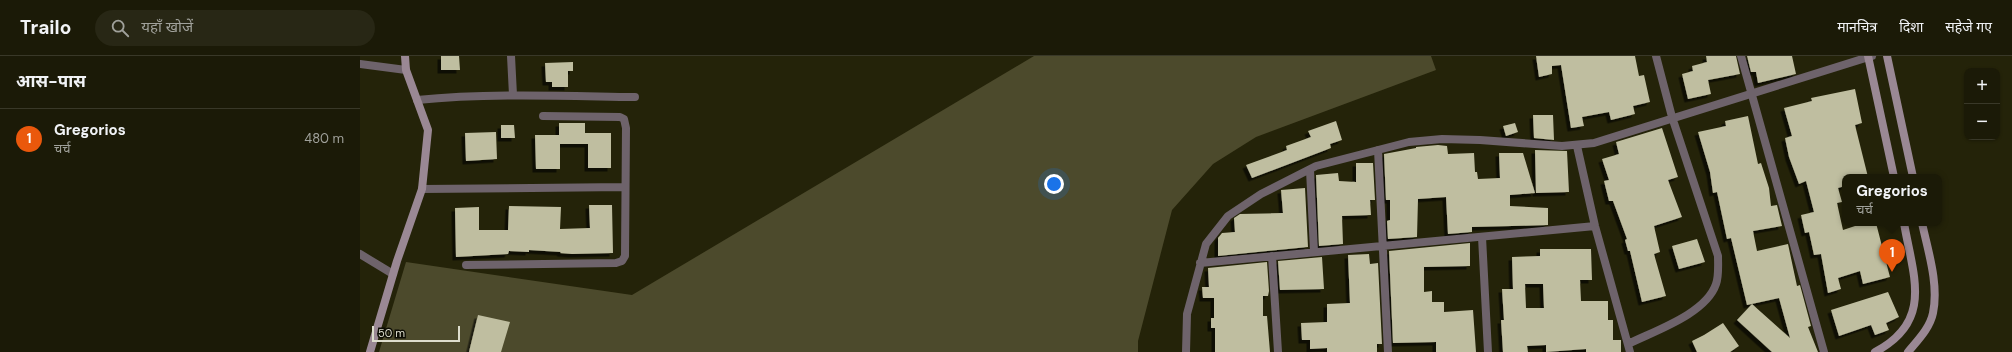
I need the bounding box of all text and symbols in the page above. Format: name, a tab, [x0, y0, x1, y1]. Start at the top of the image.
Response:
search box	[95, 10, 375, 46]
text: Trailo	[20, 15, 71, 40]
icon: search	[109, 17, 131, 39]
text: यहाँ खोजें	[141, 17, 193, 37]
text: मानचित्र	[1837, 18, 1877, 36]
text: दिशा	[1899, 18, 1923, 36]
text: सहेजे गए	[1945, 18, 1992, 36]
map controls	[1964, 68, 2000, 140]
button: +	[1964, 68, 2000, 104]
text: आस-पास	[16, 70, 86, 92]
button: −	[1964, 104, 2000, 140]
text: Gregorios	[54, 120, 126, 140]
text: 1	[27, 130, 31, 147]
text: 480 m	[304, 130, 344, 147]
text: चर्च	[54, 140, 71, 157]
your location	[1044, 174, 1064, 194]
popup	[1842, 174, 1942, 226]
text: Gregorios	[1856, 181, 1928, 201]
text: चर्च	[1856, 201, 1873, 218]
pin: 1	[1879, 239, 1905, 272]
scale bar	[372, 324, 460, 343]
text: 50 m	[378, 326, 405, 340]

